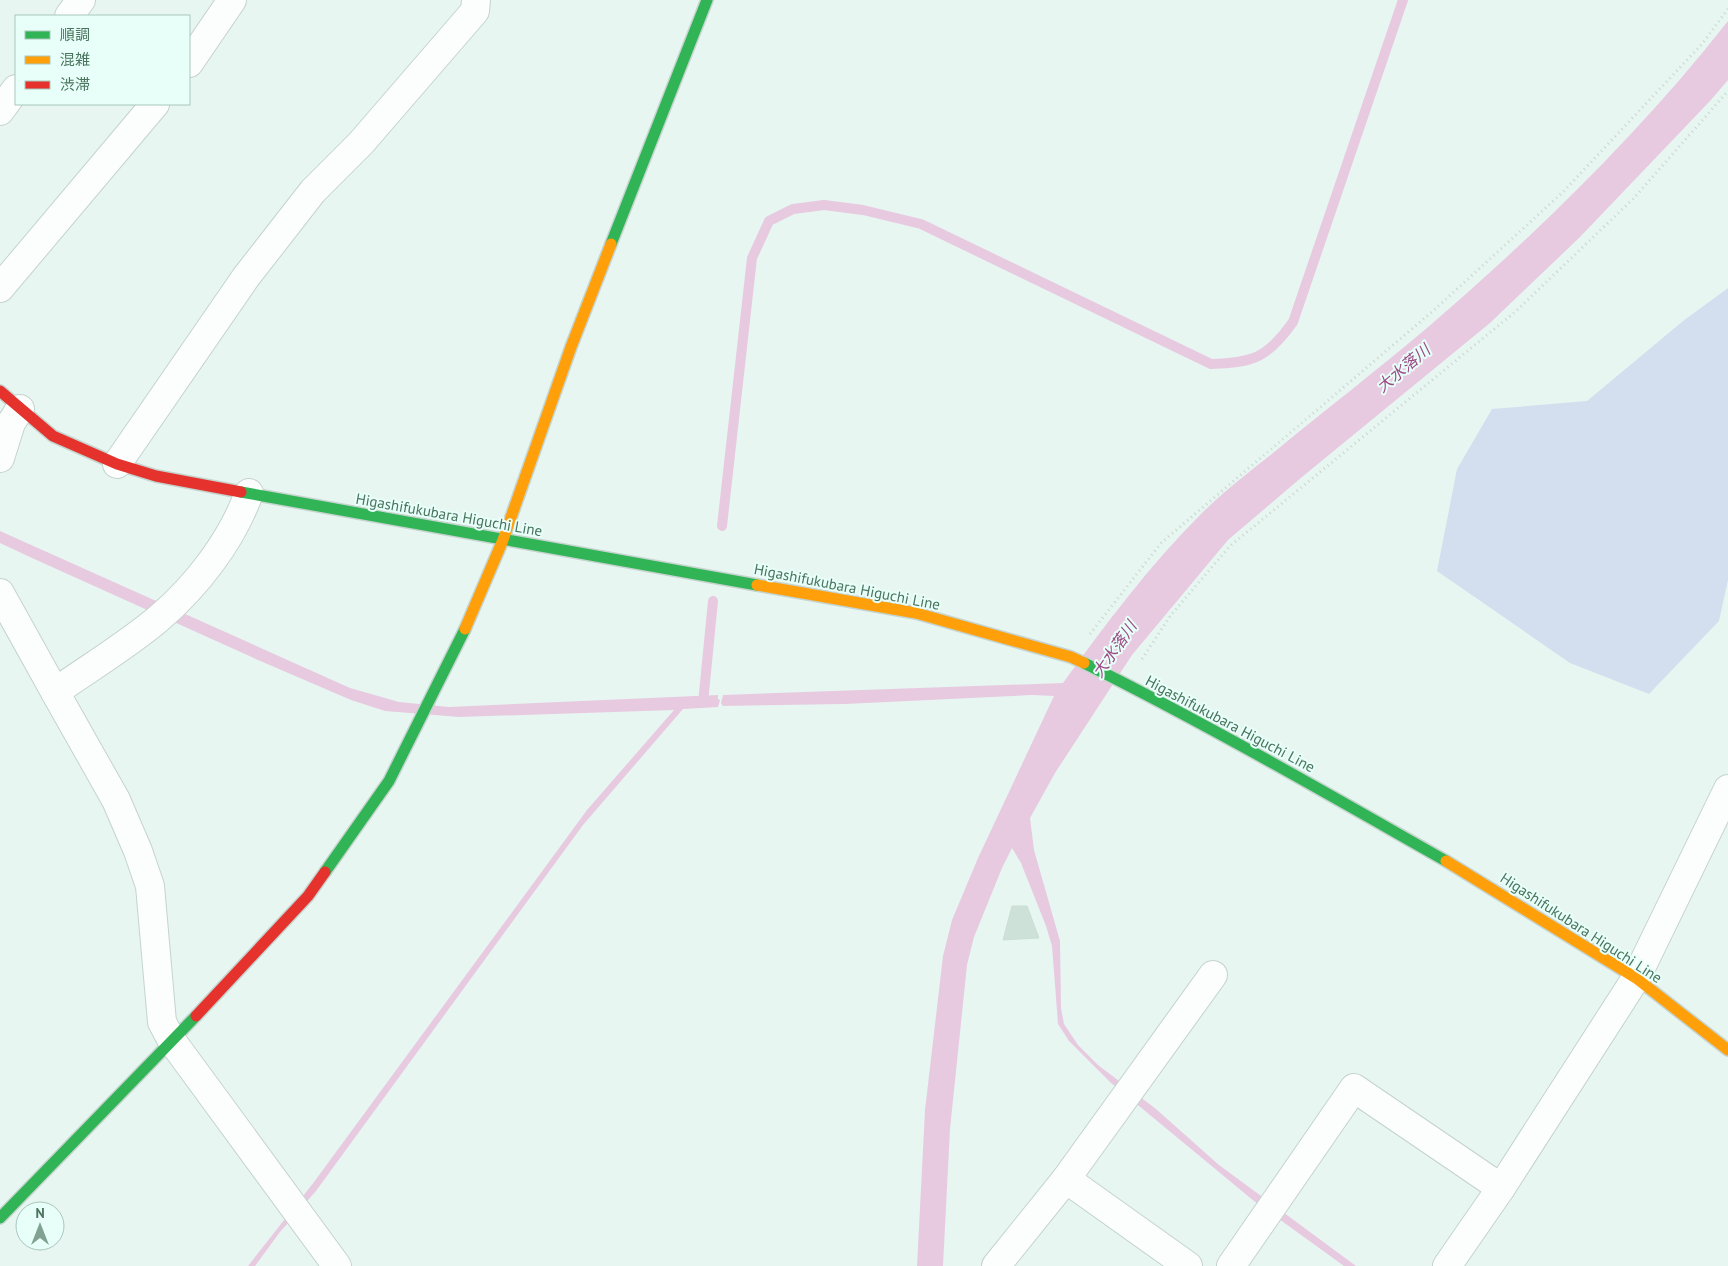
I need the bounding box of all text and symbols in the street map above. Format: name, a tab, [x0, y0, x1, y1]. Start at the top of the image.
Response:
legend	[15, 15, 190, 105]
text: 順調	[60, 25, 90, 44]
text: 混雑	[60, 50, 90, 69]
text: 渋滞	[60, 75, 90, 94]
water label: 大水落川	[1372, 338, 1435, 396]
street label: Higashifukubara Higuchi Line	[354, 489, 544, 540]
street label: Higashifukubara Higuchi Line	[752, 559, 942, 614]
water label: 大水落川	[1087, 615, 1142, 681]
street label: Higashifukubara Higuchi Line	[1142, 671, 1318, 776]
street label: Higashifukubara Higuchi Line	[1497, 868, 1666, 987]
north arrow	[15, 1201, 65, 1251]
text: N	[35, 1204, 45, 1222]

